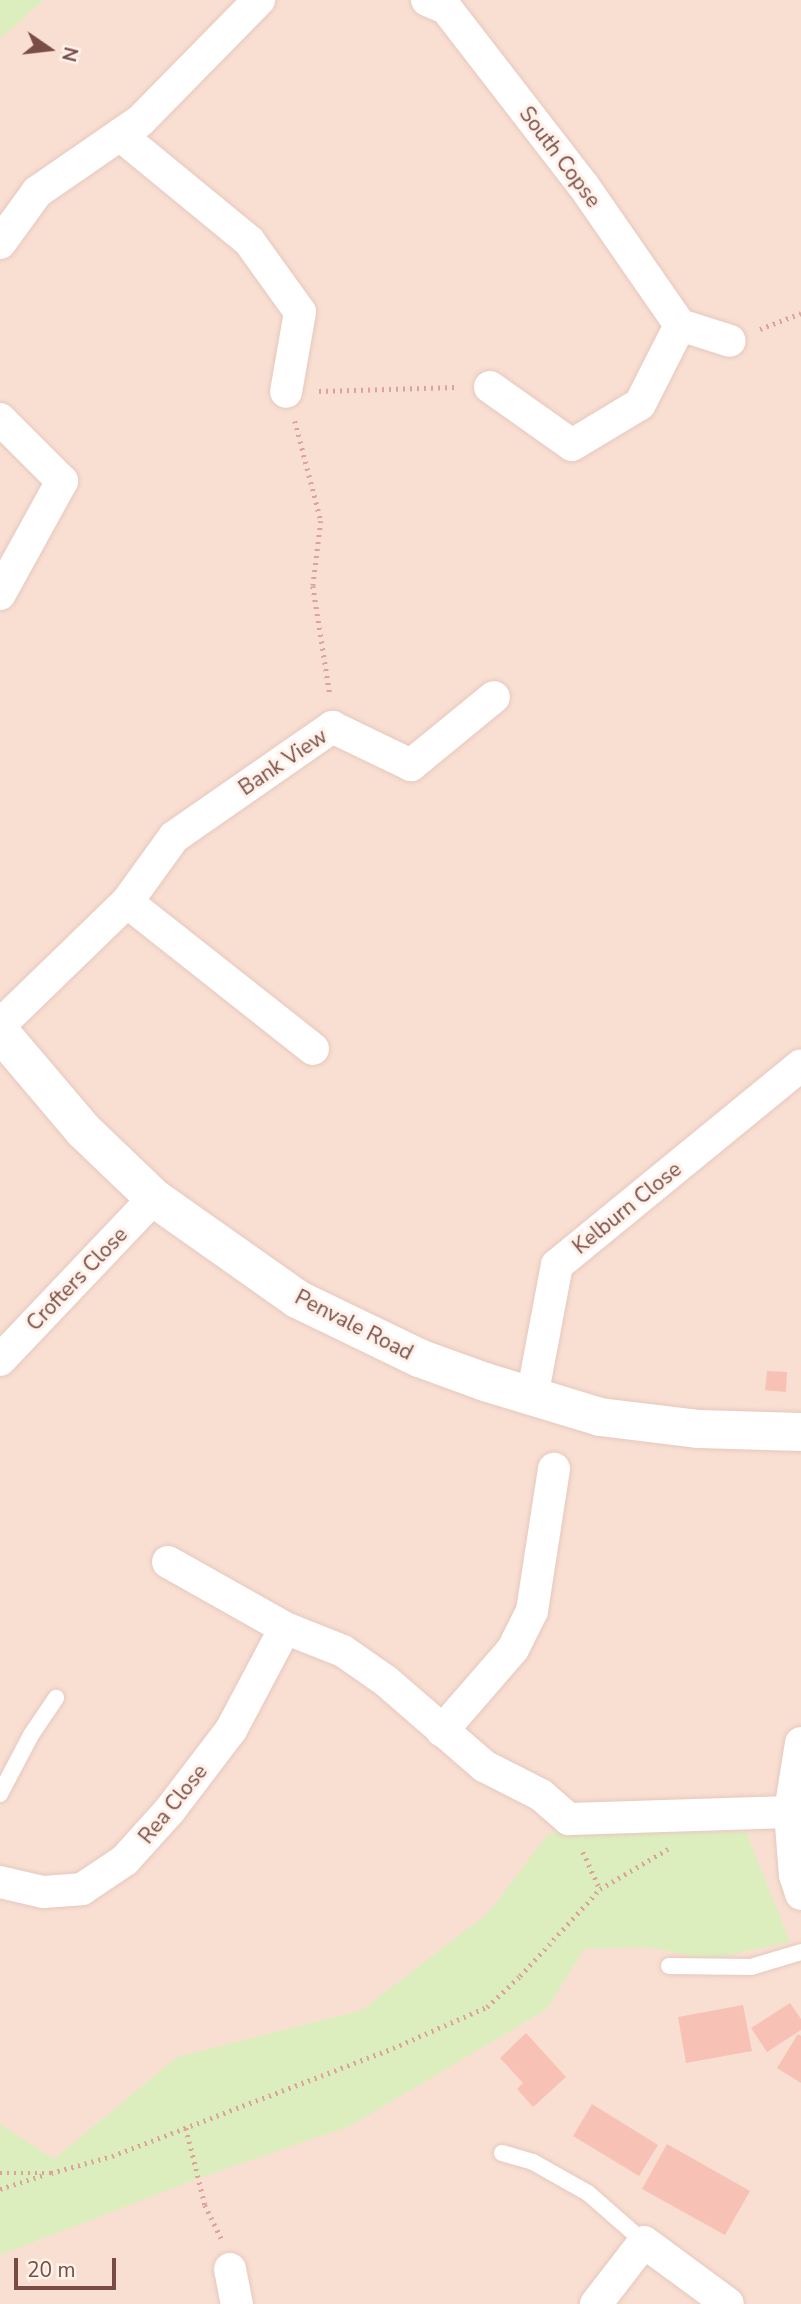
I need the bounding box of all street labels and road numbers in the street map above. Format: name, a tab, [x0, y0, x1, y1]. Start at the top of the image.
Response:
street label: South Copse	[514, 102, 606, 212]
street label: Bank View	[234, 723, 332, 801]
street label: Kelburn Close	[568, 1157, 686, 1259]
street label: Crofters Close	[21, 1222, 133, 1336]
street label: Penvale Road	[291, 1284, 417, 1366]
street label: Rea Close	[133, 1759, 213, 1849]

